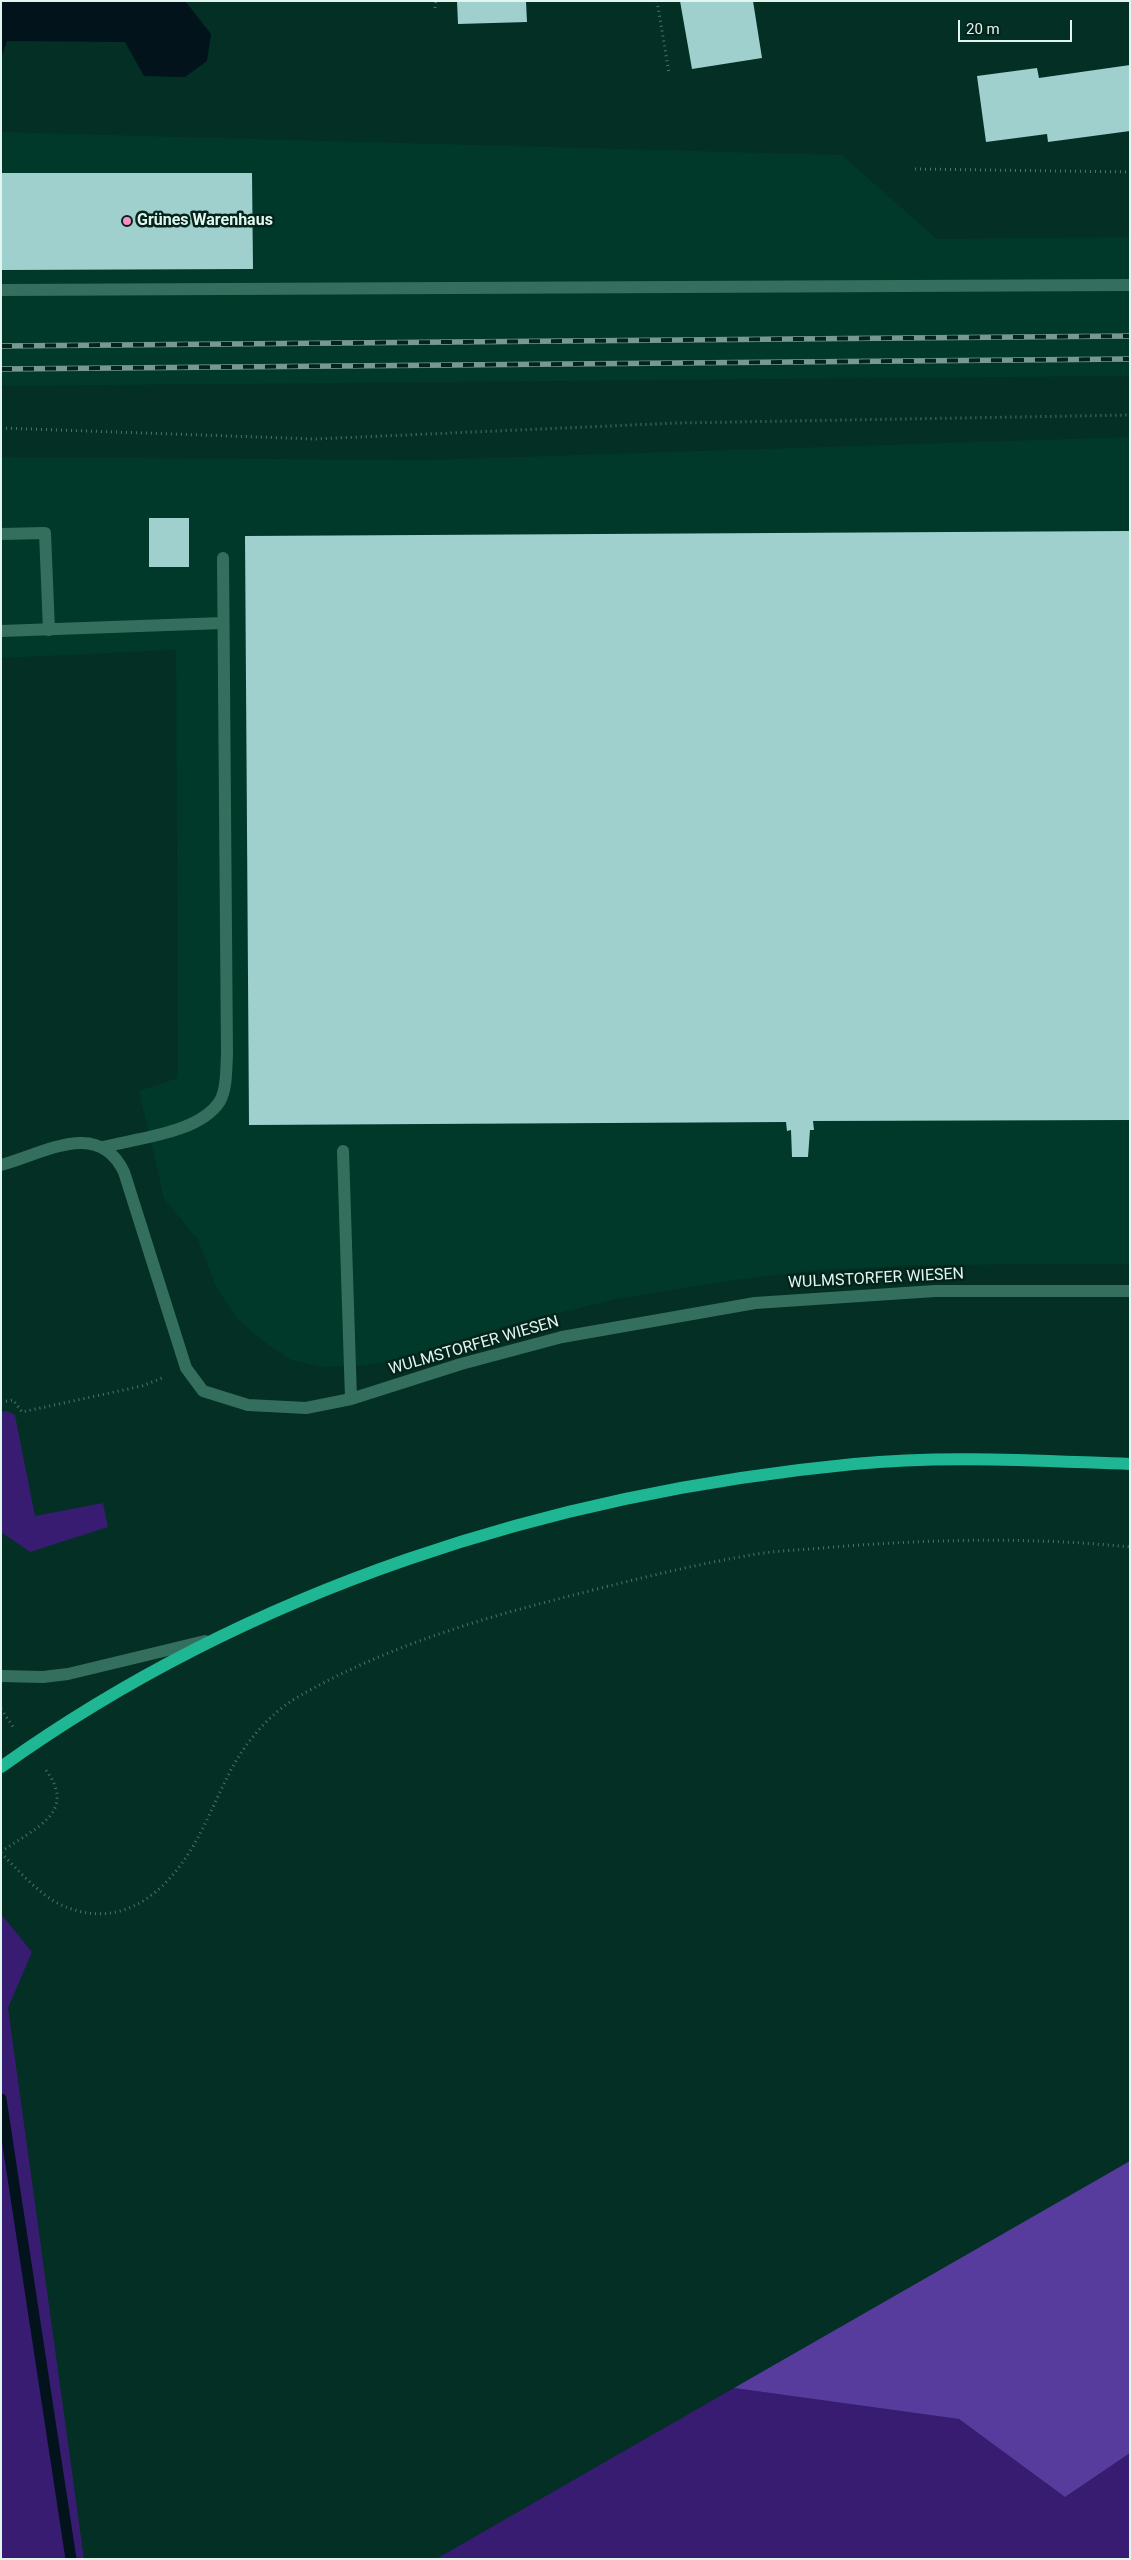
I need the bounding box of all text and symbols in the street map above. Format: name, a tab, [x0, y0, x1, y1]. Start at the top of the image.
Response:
scale bar	[961, 10, 1075, 42]
text: 20 m	[966, 20, 1000, 38]
place label: Grünes Warenhaus	[137, 211, 273, 231]
marker: Grünes Warenhaus	[121, 215, 133, 227]
street label: WULMSTORFER WIESEN	[787, 1265, 965, 1293]
street label: WULMSTORFER WIESEN	[387, 1312, 561, 1380]

